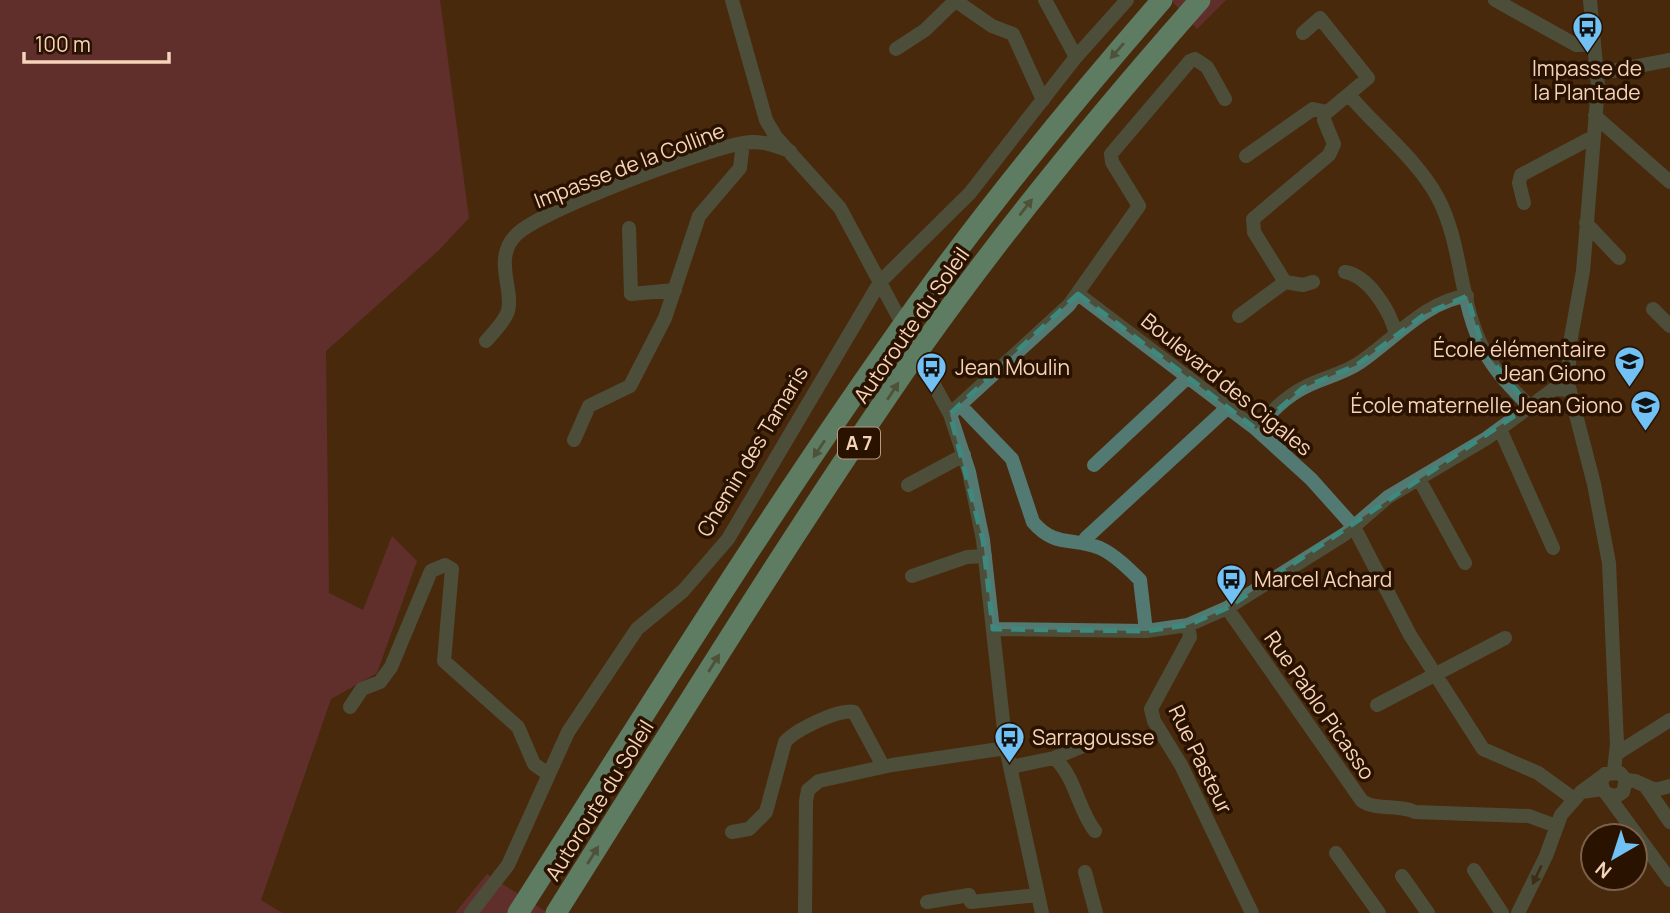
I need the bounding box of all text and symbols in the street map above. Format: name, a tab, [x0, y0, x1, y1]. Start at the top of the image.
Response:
bus stop icon: Impasse de la Plantade	[1570, 11, 1604, 55]
scale bar	[24, 21, 170, 65]
text: 100 m	[35, 30, 91, 58]
one-way arrow	[1110, 43, 1125, 60]
place label: Impasse de la Plantade	[1532, 54, 1642, 106]
street label: Impasse de la Colline	[530, 116, 728, 214]
one-way arrow	[1019, 198, 1033, 216]
street label: Autoroute du Soleil	[847, 241, 975, 409]
street label: Boulevard des Cigales	[1136, 306, 1318, 462]
place label: École élémentaire Jean Giono	[1433, 335, 1606, 387]
school or university icon: École élémentaire Jean Giono	[1612, 344, 1646, 388]
bus stop icon: Jean Moulin	[915, 350, 949, 394]
place label: Jean Moulin	[955, 353, 1070, 381]
street label: Chemin des Tamaris	[690, 360, 814, 542]
one-way arrow	[886, 382, 900, 400]
school or university icon: École maternelle Jean Giono	[1629, 388, 1663, 432]
place label: École maternelle Jean Giono	[1351, 391, 1623, 419]
road number: A 7	[838, 428, 880, 458]
one-way arrow	[812, 440, 826, 458]
bus stop icon: Marcel Achard	[1214, 562, 1248, 606]
place label: Marcel Achard	[1254, 565, 1392, 593]
street label: Rue Pablo Picasso	[1258, 625, 1382, 785]
one-way arrow	[708, 654, 721, 673]
street label: Rue Pasteur	[1163, 700, 1239, 818]
street label: Autoroute du Soleil	[538, 714, 660, 886]
bus stop icon: Sarragousse	[992, 720, 1026, 764]
place label: Sarragousse	[1032, 723, 1155, 751]
north arrow	[1579, 822, 1649, 892]
one-way arrow	[586, 846, 599, 865]
text: N	[1590, 856, 1617, 885]
one-way arrow	[1532, 865, 1543, 885]

